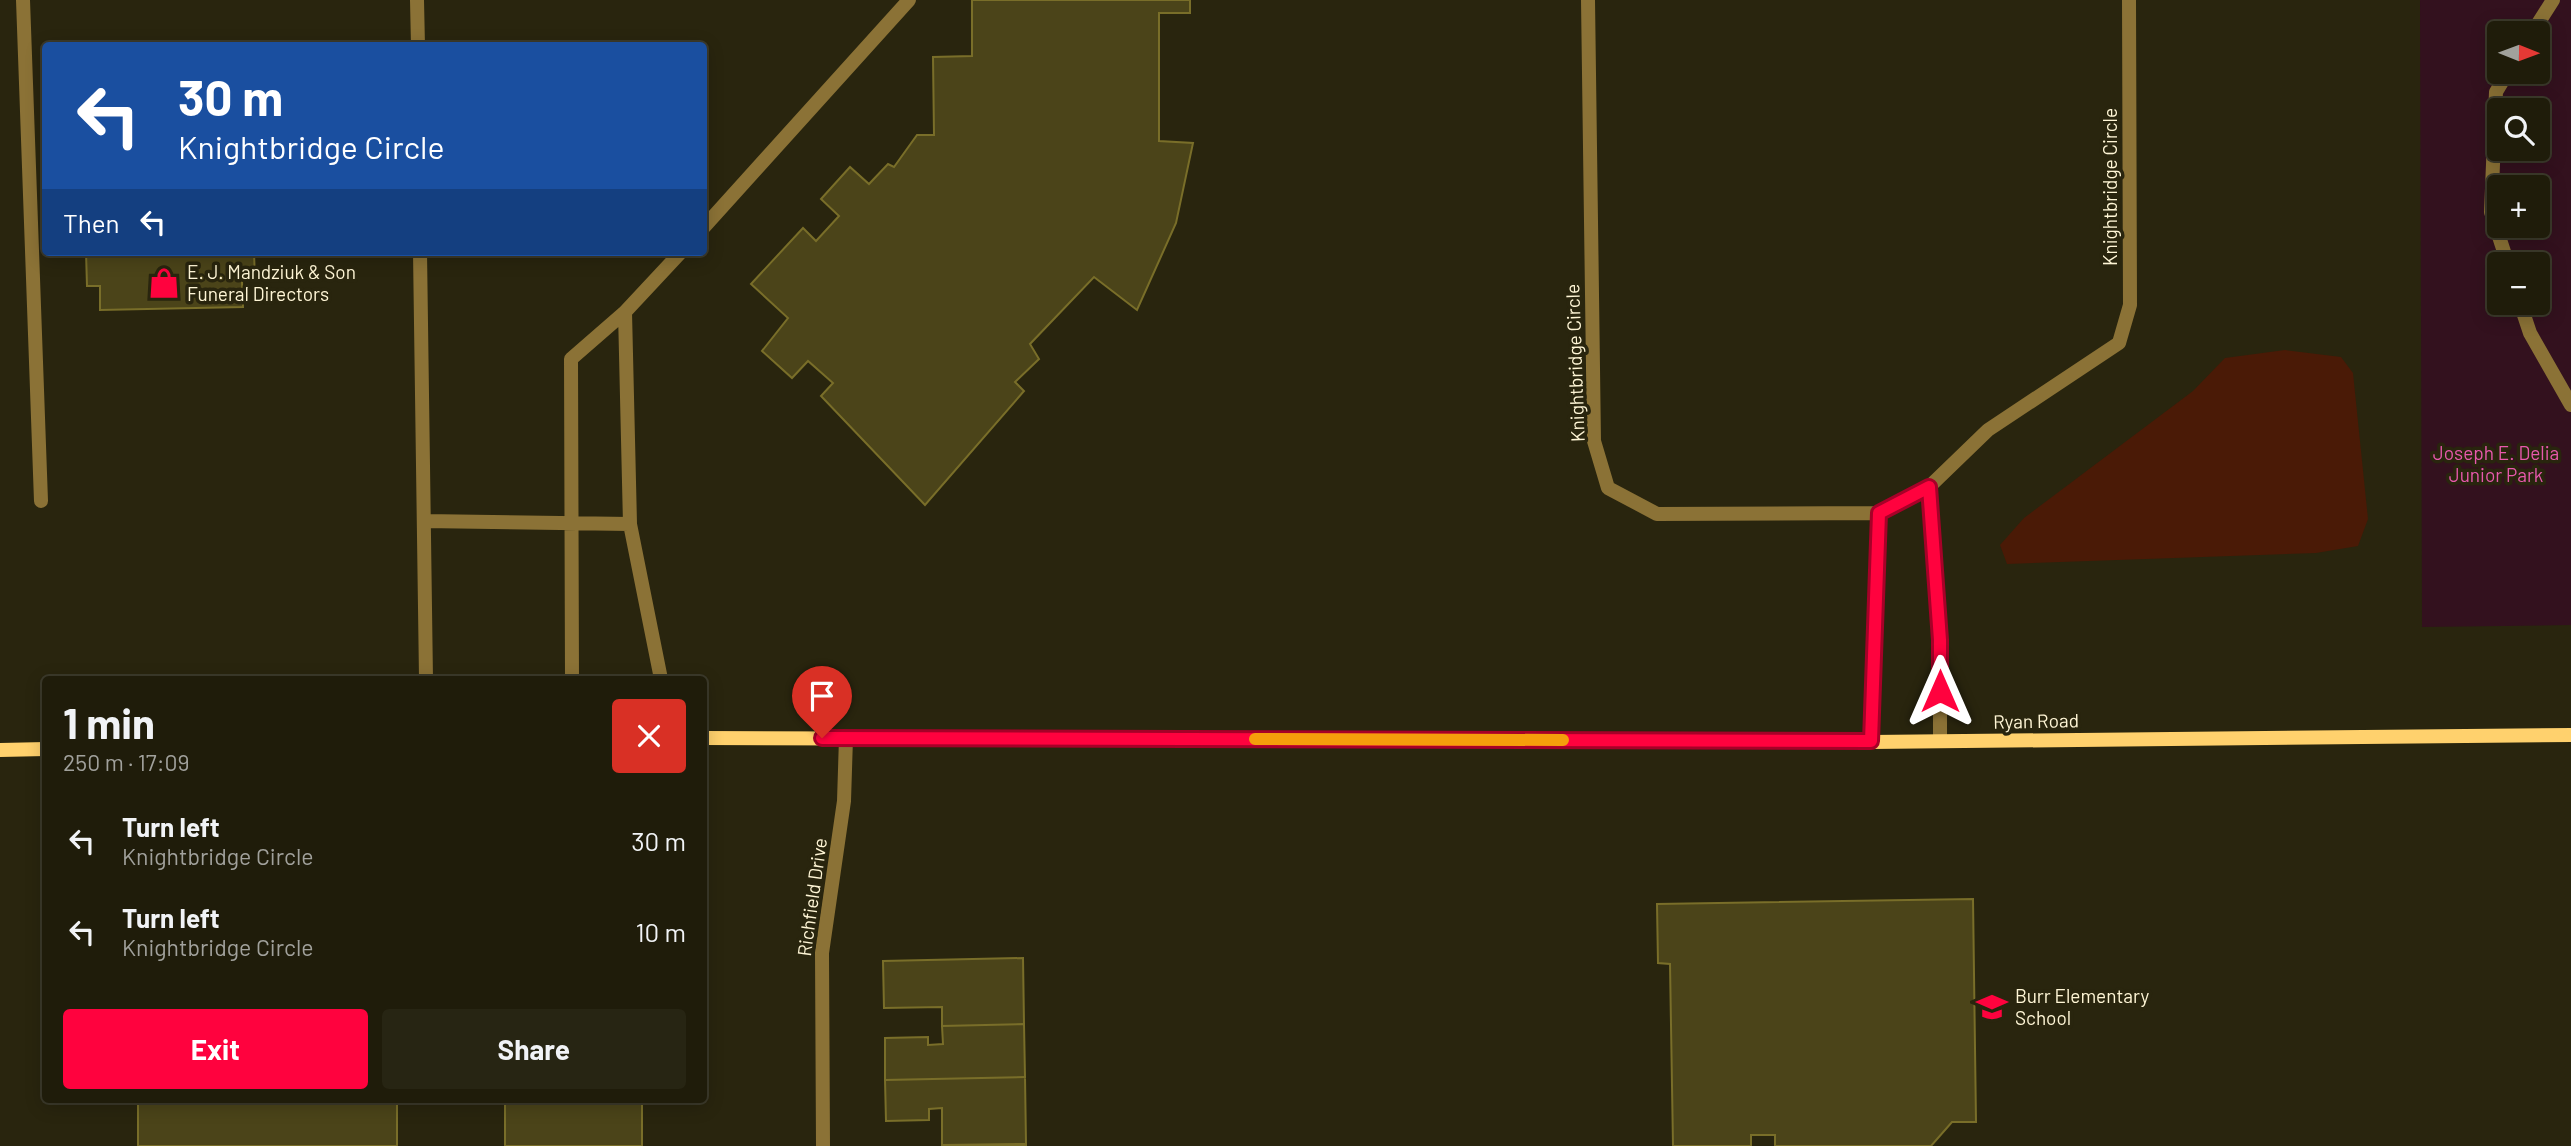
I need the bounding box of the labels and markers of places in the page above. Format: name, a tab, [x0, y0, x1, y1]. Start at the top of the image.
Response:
place label: E. J. Mandziuk & Son Funeral Directors	[187, 260, 356, 305]
shop icon: E. J. Mandziuk & Son Funeral Directors	[147, 266, 181, 300]
pin	[792, 666, 852, 738]
place label: Burr Elementary School	[2015, 984, 2149, 1029]
school or university icon: Burr Elementary School	[1975, 990, 2009, 1024]

